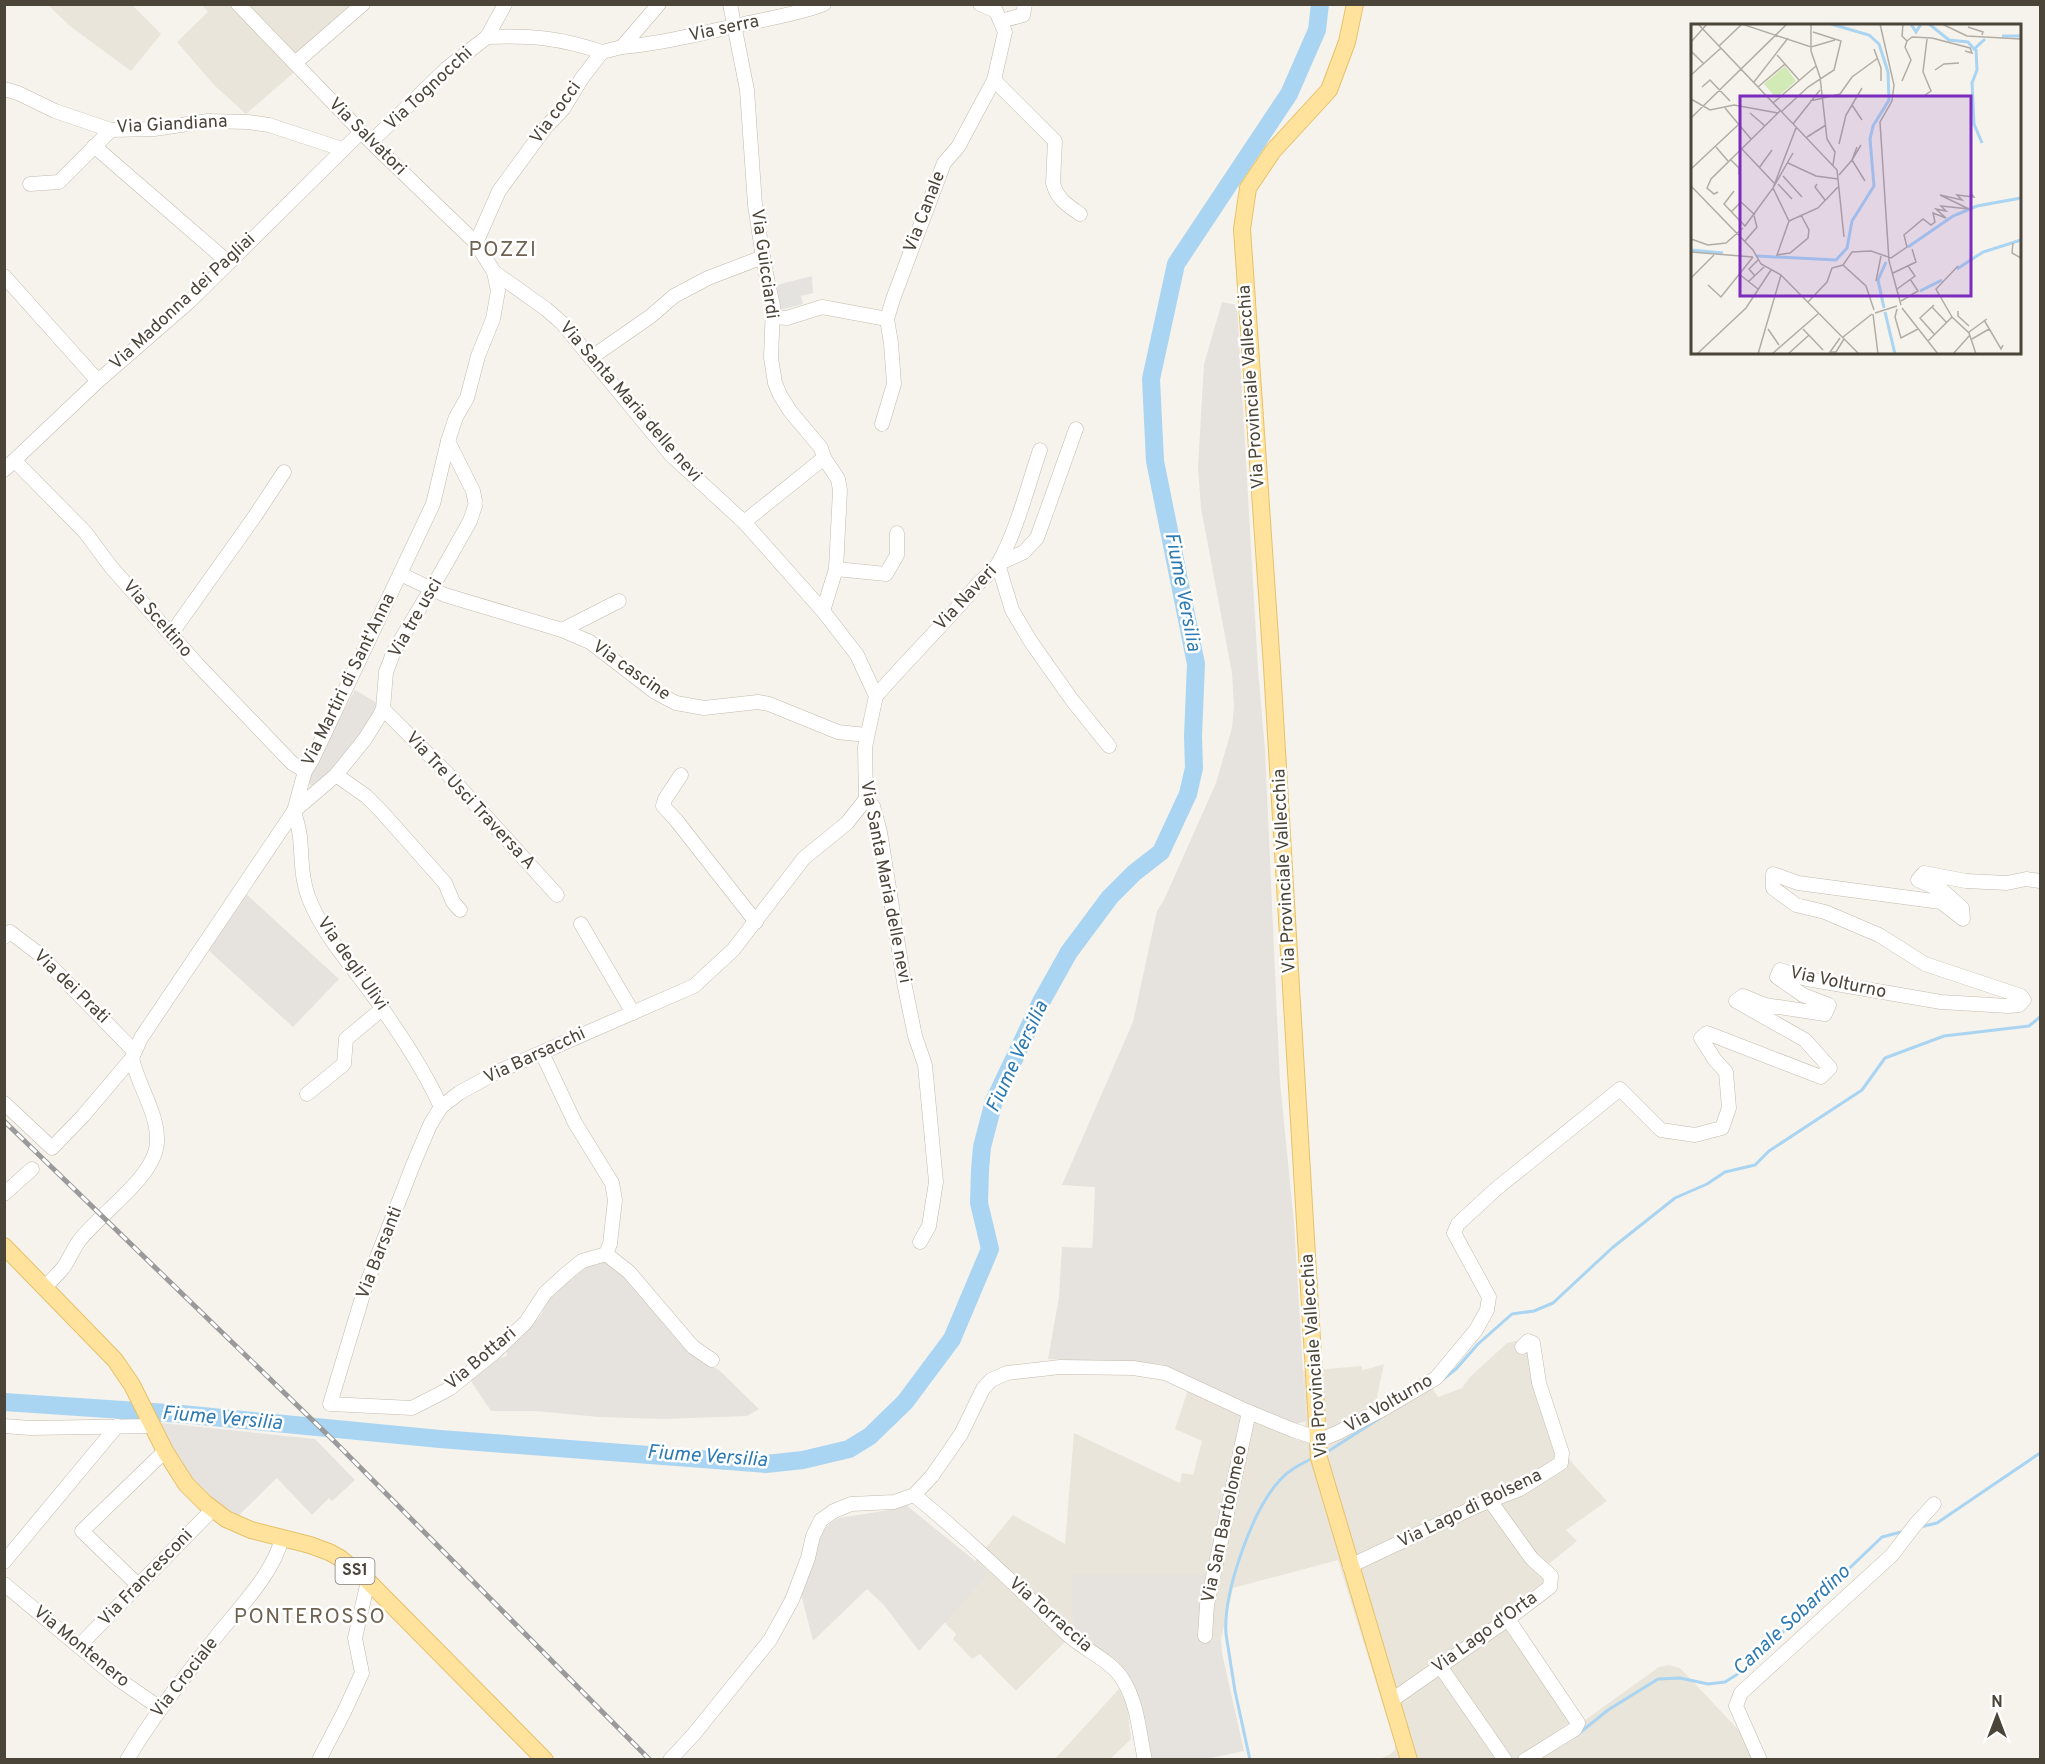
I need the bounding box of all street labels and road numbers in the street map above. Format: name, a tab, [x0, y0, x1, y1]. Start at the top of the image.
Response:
street label: Via serra	[687, 10, 761, 48]
street label: Via Tognocchi	[380, 42, 478, 136]
street label: Via cocci	[525, 77, 587, 149]
street label: Via Salvatori	[323, 93, 411, 181]
street label: Via Giandiana	[116, 111, 228, 139]
street label: Via Canale	[899, 168, 951, 256]
street label: Via Guicciardi	[745, 208, 783, 320]
street label: Via Madonna dei Pagliai	[105, 229, 261, 375]
street label: Via Provinciale Vallecchia	[1233, 284, 1271, 490]
street label: Via Santa Maria delle nevi	[554, 317, 706, 487]
street label: Via Naveri	[930, 560, 1002, 636]
street label: Via tre usci	[384, 574, 448, 662]
street label: Via Sceltino	[117, 575, 197, 663]
street label: Via Martiri di Sant'Anna	[297, 590, 401, 770]
street label: Via cascine	[587, 636, 675, 706]
street label: Via Tre Usci Traversa A	[400, 727, 540, 875]
street label: Via Provinciale Vallecchia	[1268, 768, 1302, 974]
street label: Via Santa Maria delle nevi	[854, 779, 916, 985]
street label: Via degli Ulivi	[311, 913, 393, 1015]
street label: Via dei Prati	[28, 945, 114, 1029]
street label: Via Volturno	[1788, 962, 1888, 1004]
street label: Via Barsacchi	[481, 1022, 589, 1090]
street label: Via Barsanti	[352, 1203, 408, 1303]
street label: Via Provinciale Vallecchia	[1296, 1253, 1334, 1459]
street label: Via Bottari	[441, 1322, 521, 1396]
street label: Via Volturno	[1341, 1370, 1437, 1438]
street label: Via San Bartolomeo	[1197, 1443, 1253, 1605]
street label: Via Lago di Bolsena	[1394, 1464, 1546, 1554]
street label: Via Francesconi	[94, 1525, 198, 1631]
road number: SS1	[336, 1558, 374, 1584]
street label: Via Torraccia	[1003, 1572, 1097, 1658]
street label: Via Lago d'Orta	[1428, 1587, 1542, 1679]
street label: Via Montenero	[28, 1601, 134, 1693]
street label: Via Crociale	[146, 1633, 224, 1723]

